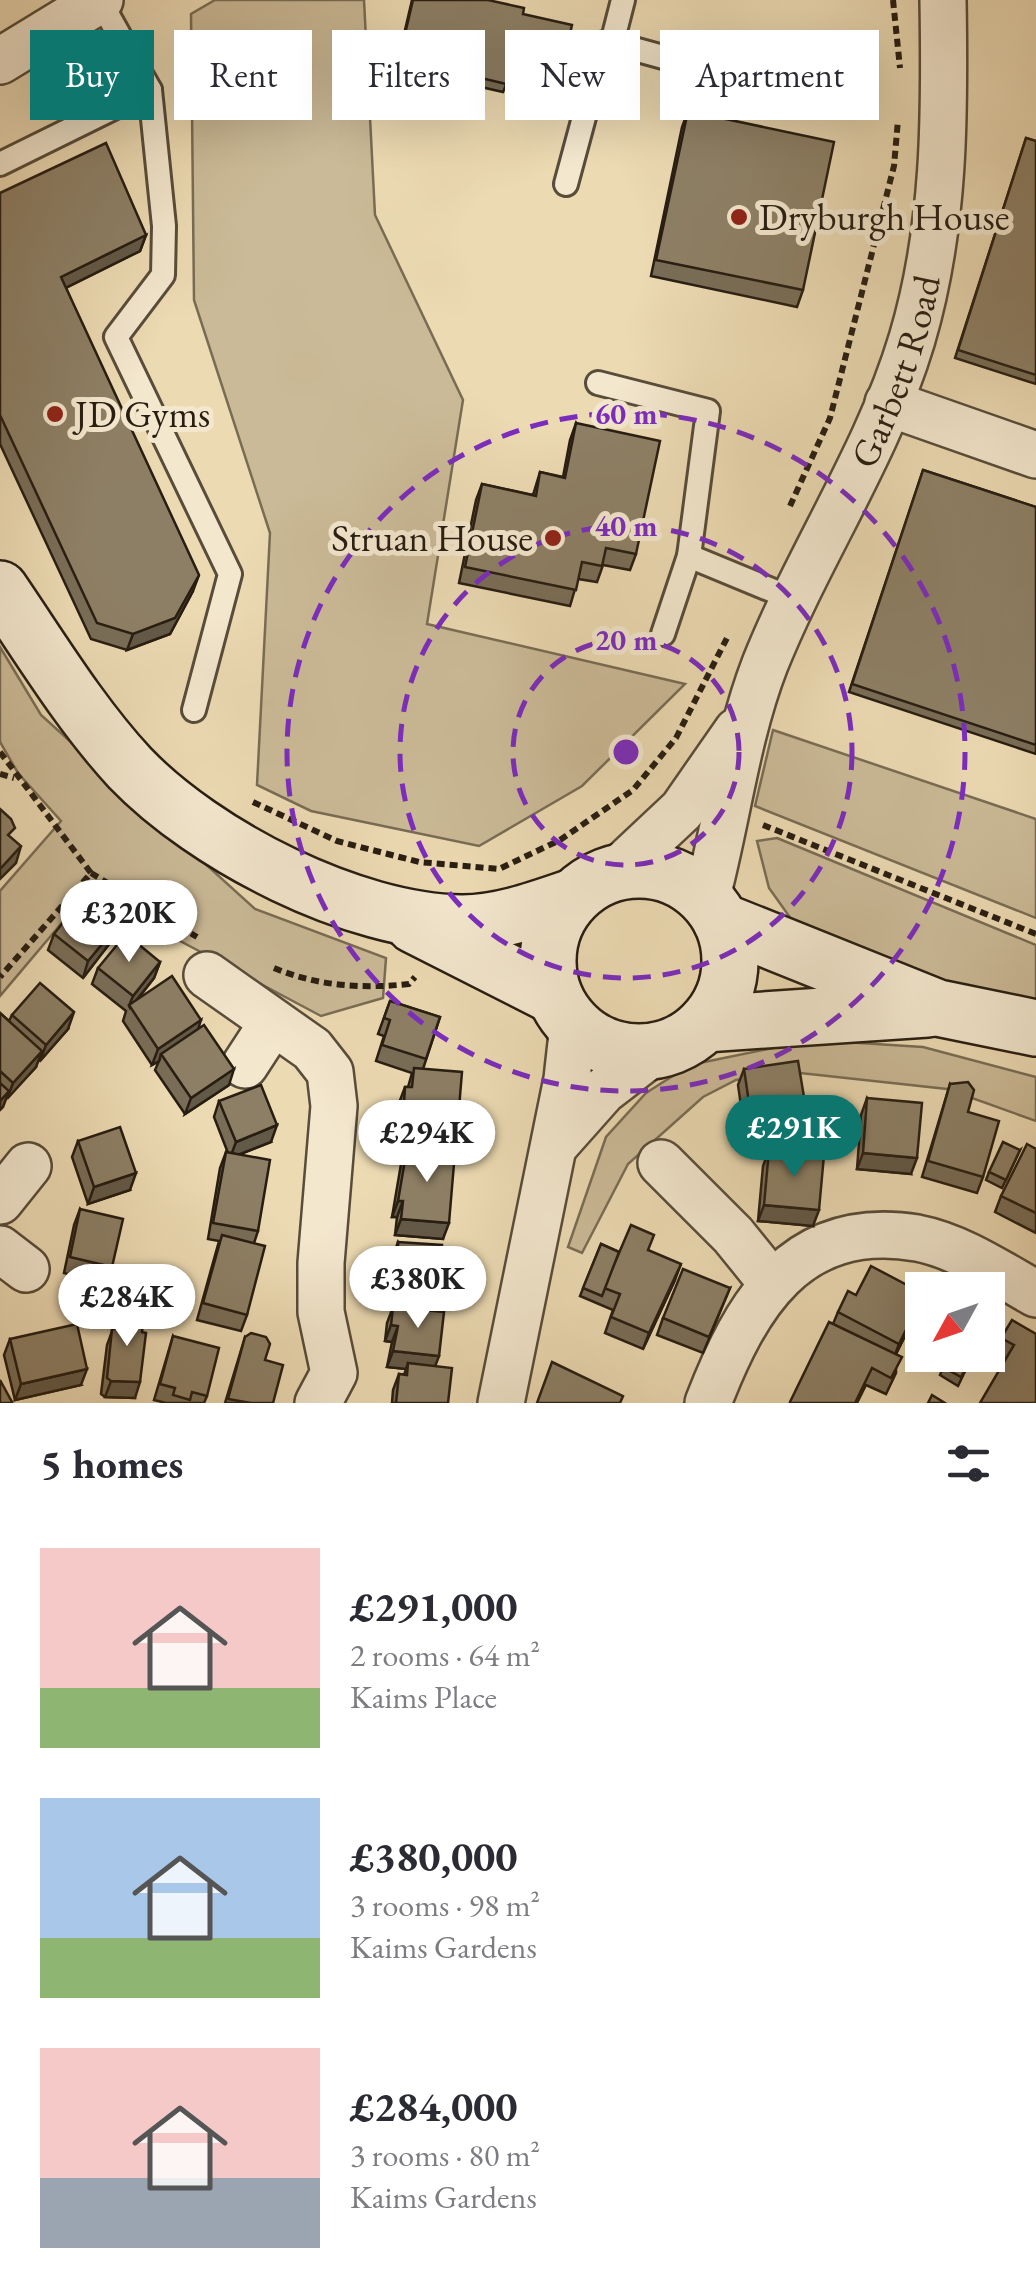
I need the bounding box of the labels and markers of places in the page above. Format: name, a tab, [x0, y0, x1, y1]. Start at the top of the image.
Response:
place label: Dryburgh House	[759, 192, 1010, 241]
marker: Dryburgh House	[728, 206, 750, 228]
place label: JD Gyms	[72, 389, 210, 438]
marker: JD Gyms	[44, 403, 66, 425]
place label: Struan House	[331, 513, 533, 562]
marker: Struan House	[542, 527, 564, 549]
centre of rings	[608, 734, 644, 770]
pin: £320K	[59, 880, 199, 965]
pin: £291K	[724, 1095, 864, 1180]
pin: £294K	[357, 1100, 497, 1185]
pin: £380K	[348, 1246, 488, 1331]
pin: £284K	[57, 1264, 197, 1349]

